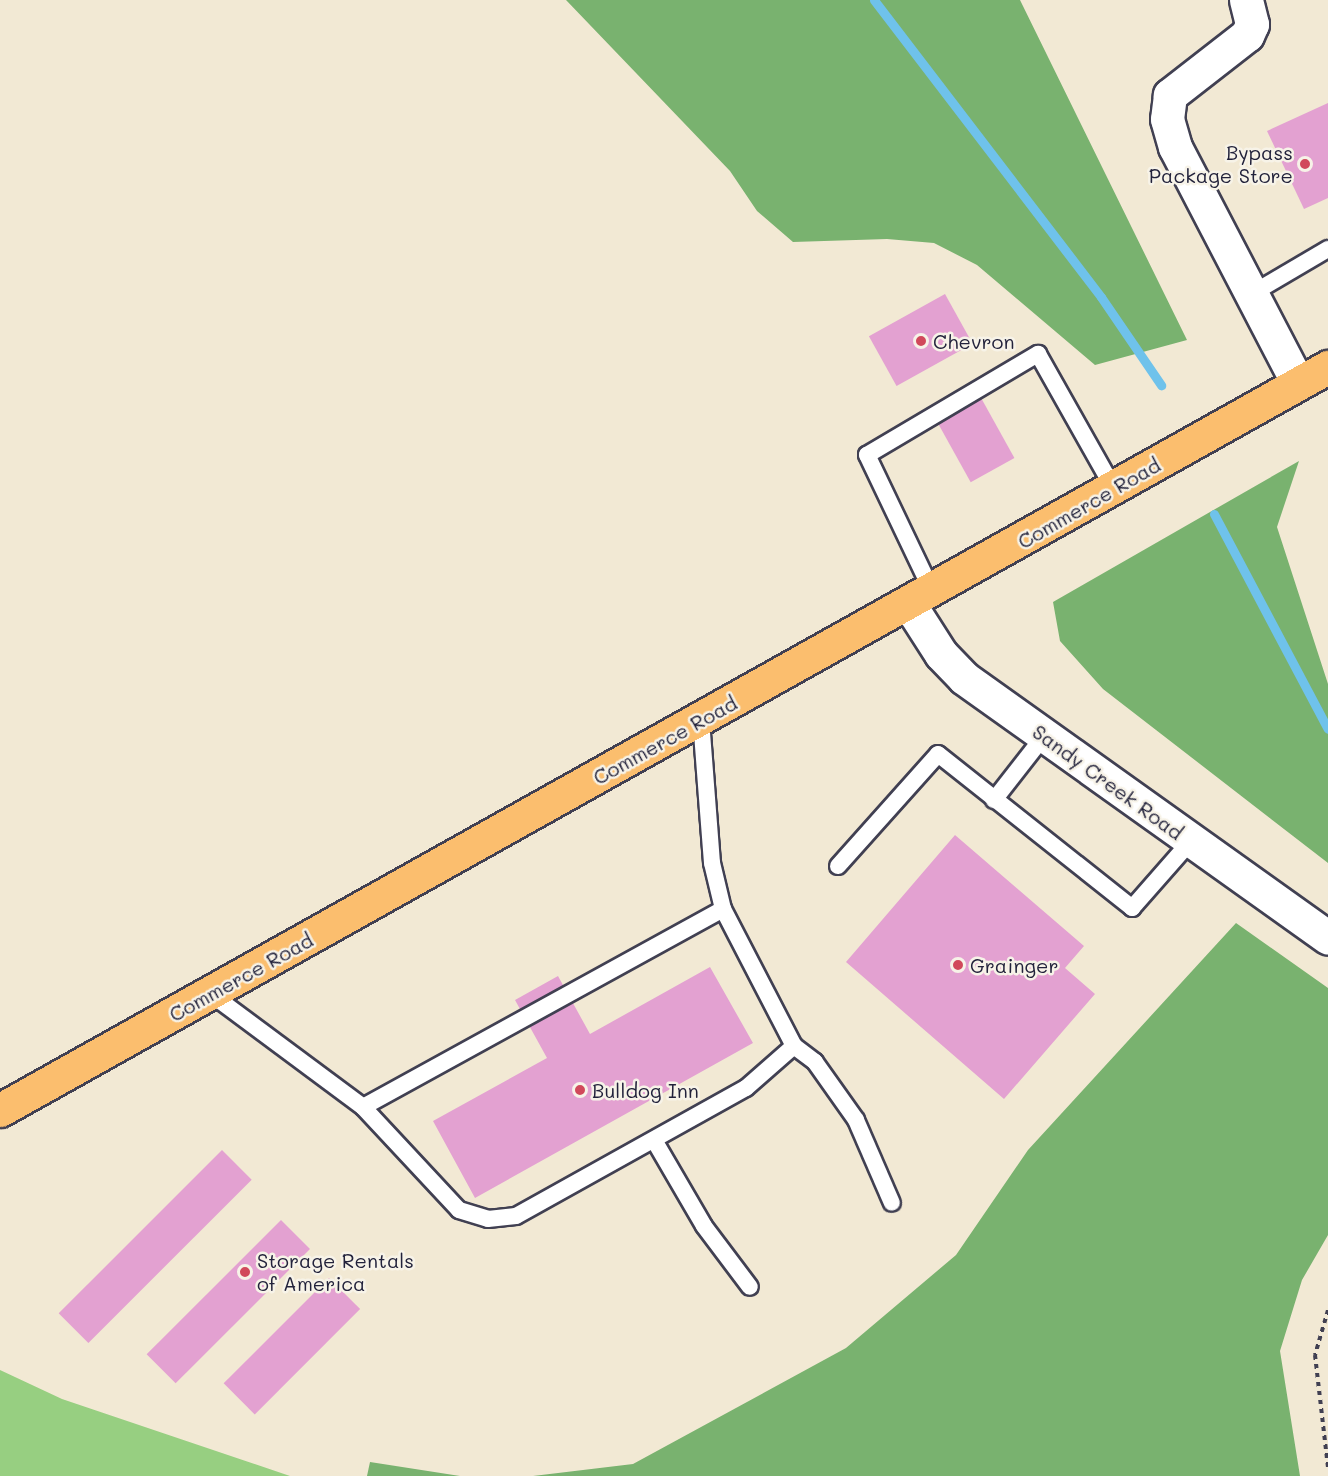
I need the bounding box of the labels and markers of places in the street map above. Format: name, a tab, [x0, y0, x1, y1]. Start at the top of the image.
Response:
place label: Bypass Package Store	[1149, 140, 1293, 187]
marker: Bypass Package Store	[1298, 157, 1312, 171]
place label: Chevron	[933, 329, 1014, 353]
marker: Chevron	[914, 334, 928, 348]
place label: Grainger	[970, 953, 1059, 977]
marker: Grainger	[951, 958, 965, 972]
place label: Bulldog Inn	[592, 1078, 699, 1102]
marker: Bulldog Inn	[573, 1083, 587, 1097]
place label: Storage Rentals of America	[257, 1248, 414, 1295]
marker: Storage Rentals of America	[238, 1265, 252, 1279]

